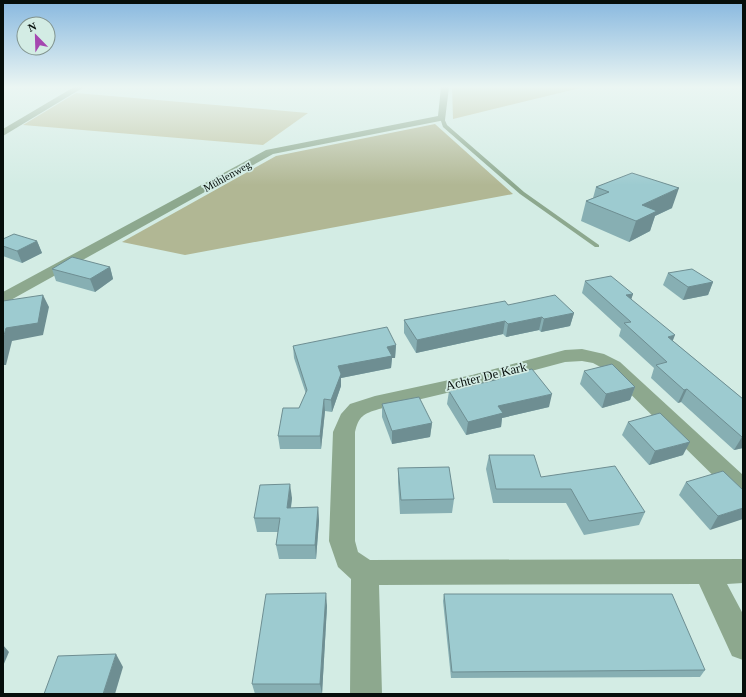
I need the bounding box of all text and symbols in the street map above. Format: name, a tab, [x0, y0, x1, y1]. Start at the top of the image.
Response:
north arrow	[16, 16, 56, 56]
text: N	[26, 20, 38, 34]
street label: Mühlenweg	[201, 158, 253, 194]
street label: Achter De Kark	[444, 359, 529, 393]

